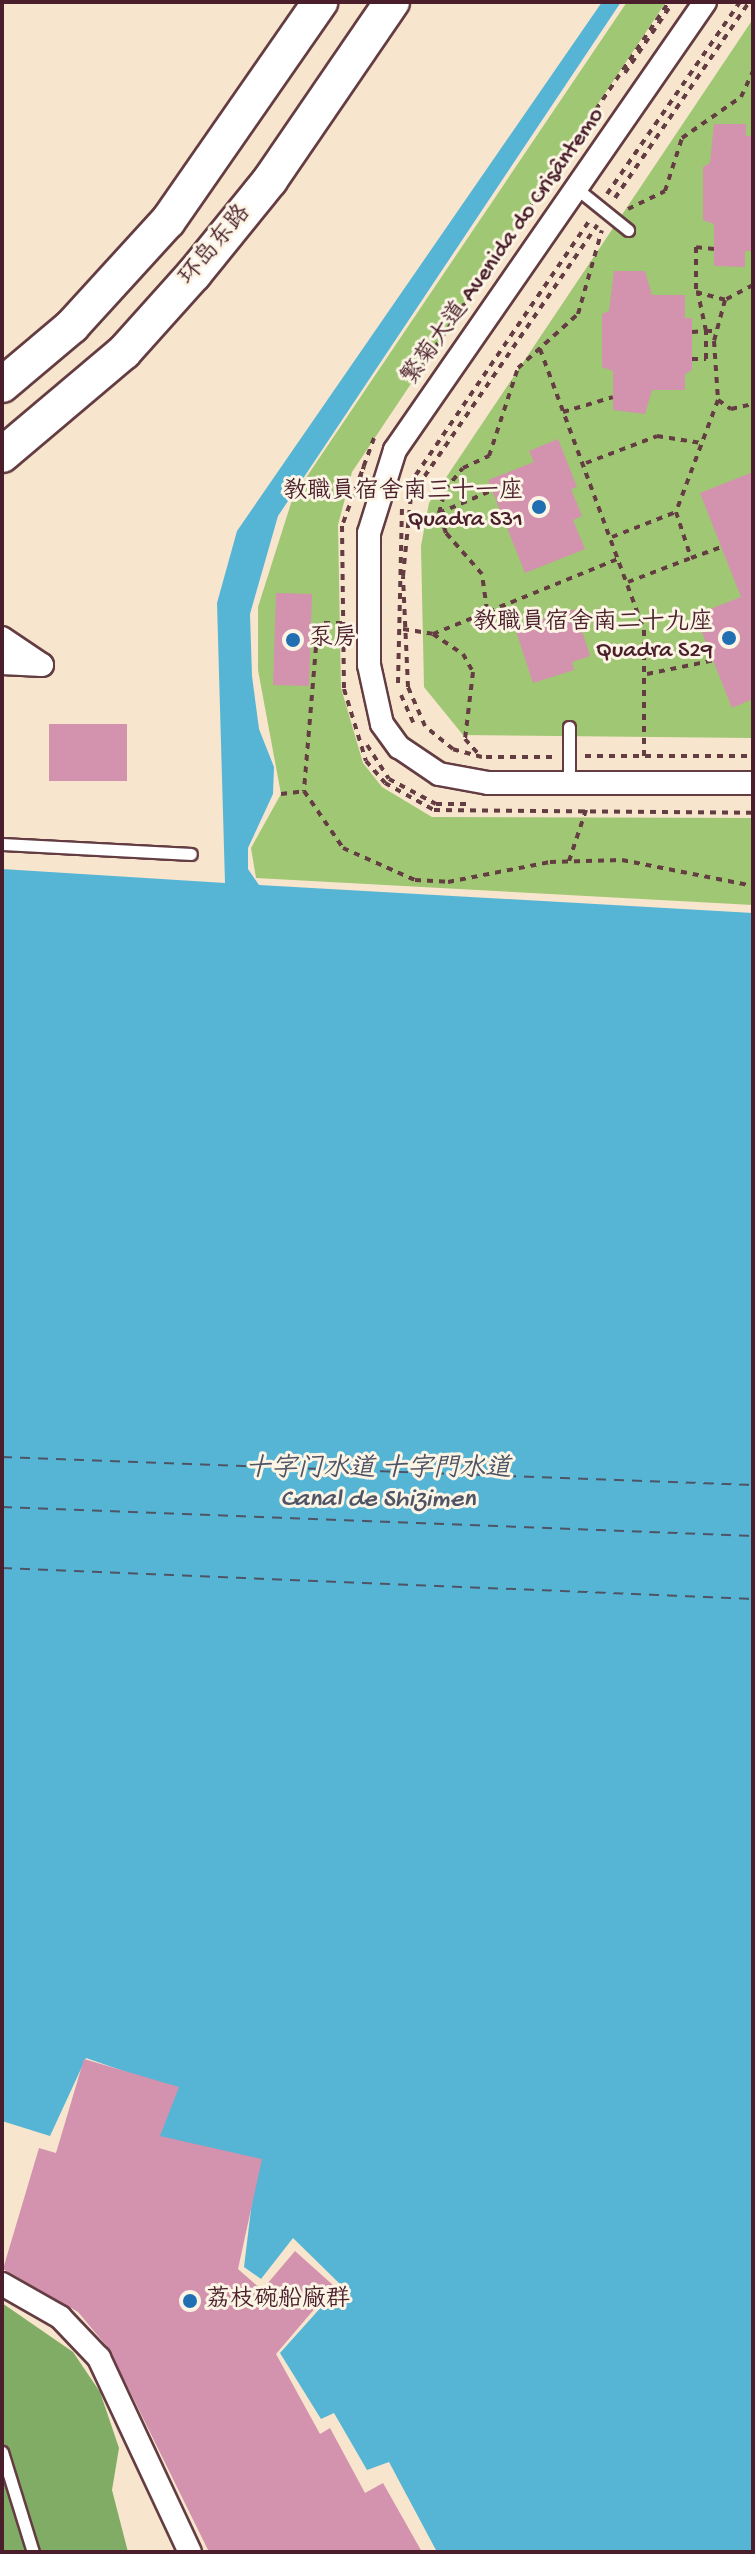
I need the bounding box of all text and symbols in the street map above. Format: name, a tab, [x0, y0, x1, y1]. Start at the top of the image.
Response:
street label: 繁菊大道 Avenida do Crisântemo	[397, 103, 611, 391]
street label: 环岛东路	[174, 200, 258, 292]
place label: 教職員宿舍南三十一座 Quadra S31	[283, 479, 523, 535]
marker: 教職員宿舍南三十一座 Quadra S31	[530, 498, 548, 516]
place label: 教職員宿舍南二十九座 Quadra S29	[473, 610, 713, 666]
place label: 泵房	[309, 626, 357, 654]
marker: 教職員宿舍南二十九座 Quadra S29	[720, 629, 738, 647]
marker: 泵房	[284, 631, 302, 649]
water label: 十字门水道 十字門水道 Canal de Shizimen	[245, 1455, 511, 1516]
place label: 荔枝碗船廠群	[206, 2287, 350, 2315]
marker: 荔枝碗船廠群	[181, 2292, 199, 2310]

